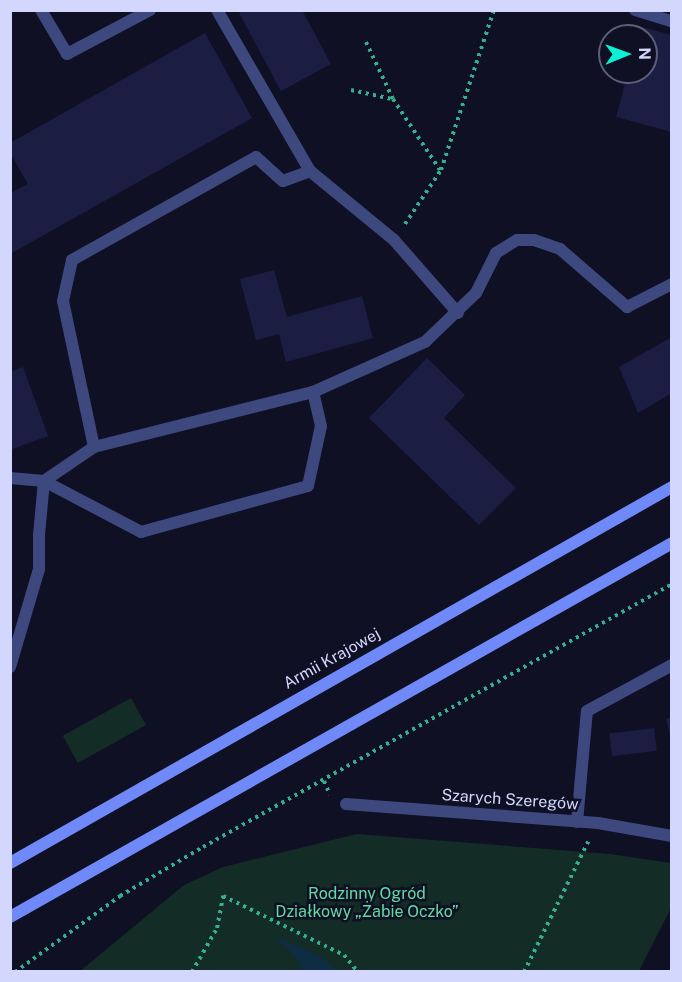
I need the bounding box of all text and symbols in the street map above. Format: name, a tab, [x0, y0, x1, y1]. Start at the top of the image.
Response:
north arrow	[598, 24, 658, 84]
text: N	[635, 47, 654, 60]
street label: Armii Krajowej	[280, 624, 384, 694]
street label: Szarych Szeregów	[441, 786, 579, 814]
park label: Rodzinny Ogród Działkowy „Żabie Oczko”	[275, 884, 459, 922]

